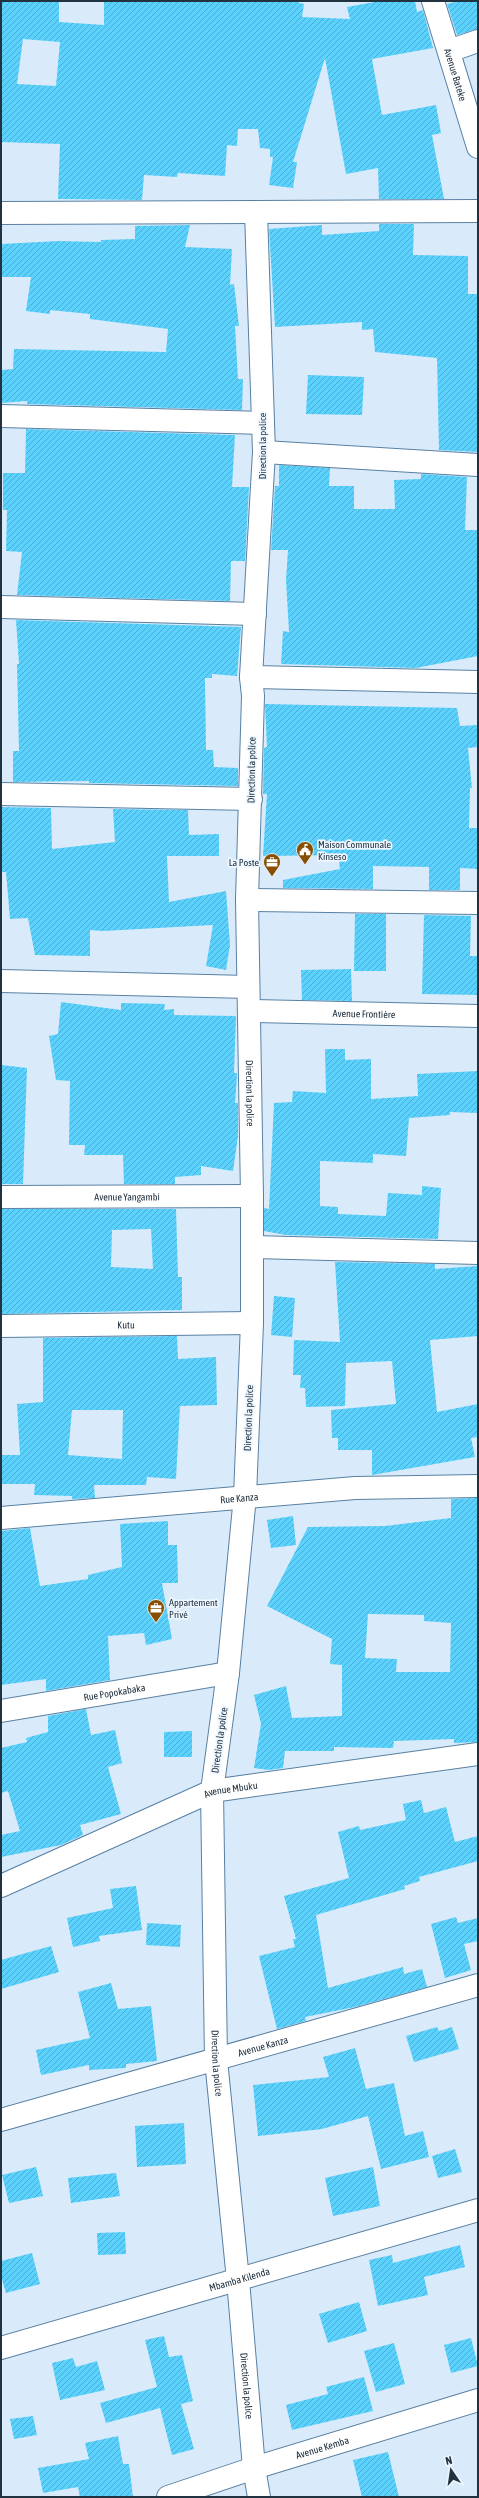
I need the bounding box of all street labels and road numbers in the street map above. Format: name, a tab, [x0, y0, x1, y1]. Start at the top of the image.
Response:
street label: Avenue Bateke	[442, 47, 469, 103]
street label: Direction la police	[257, 412, 268, 479]
street label: Direction la police	[245, 736, 258, 803]
street label: Avenue Frontière	[332, 1008, 396, 1020]
street label: Direction la police	[244, 1060, 256, 1127]
street label: Avenue Yangambi	[94, 1191, 160, 1203]
street label: Kutu	[117, 1319, 135, 1331]
street label: Direction la police	[242, 1384, 255, 1451]
street label: Rue Kanza	[220, 1491, 259, 1505]
street label: Rue Popokabaka	[83, 1682, 146, 1703]
street label: Direction la police	[209, 1706, 230, 1774]
street label: Avenue Mbuku	[202, 1780, 258, 1800]
street label: Direction la police	[210, 2030, 225, 2097]
street label: Avenue Kanza	[237, 2034, 290, 2059]
street label: Mbamba Kilenda	[208, 2265, 271, 2294]
street label: Direction la police	[238, 2352, 255, 2420]
street label: Avenue Kemba	[294, 2434, 351, 2461]

